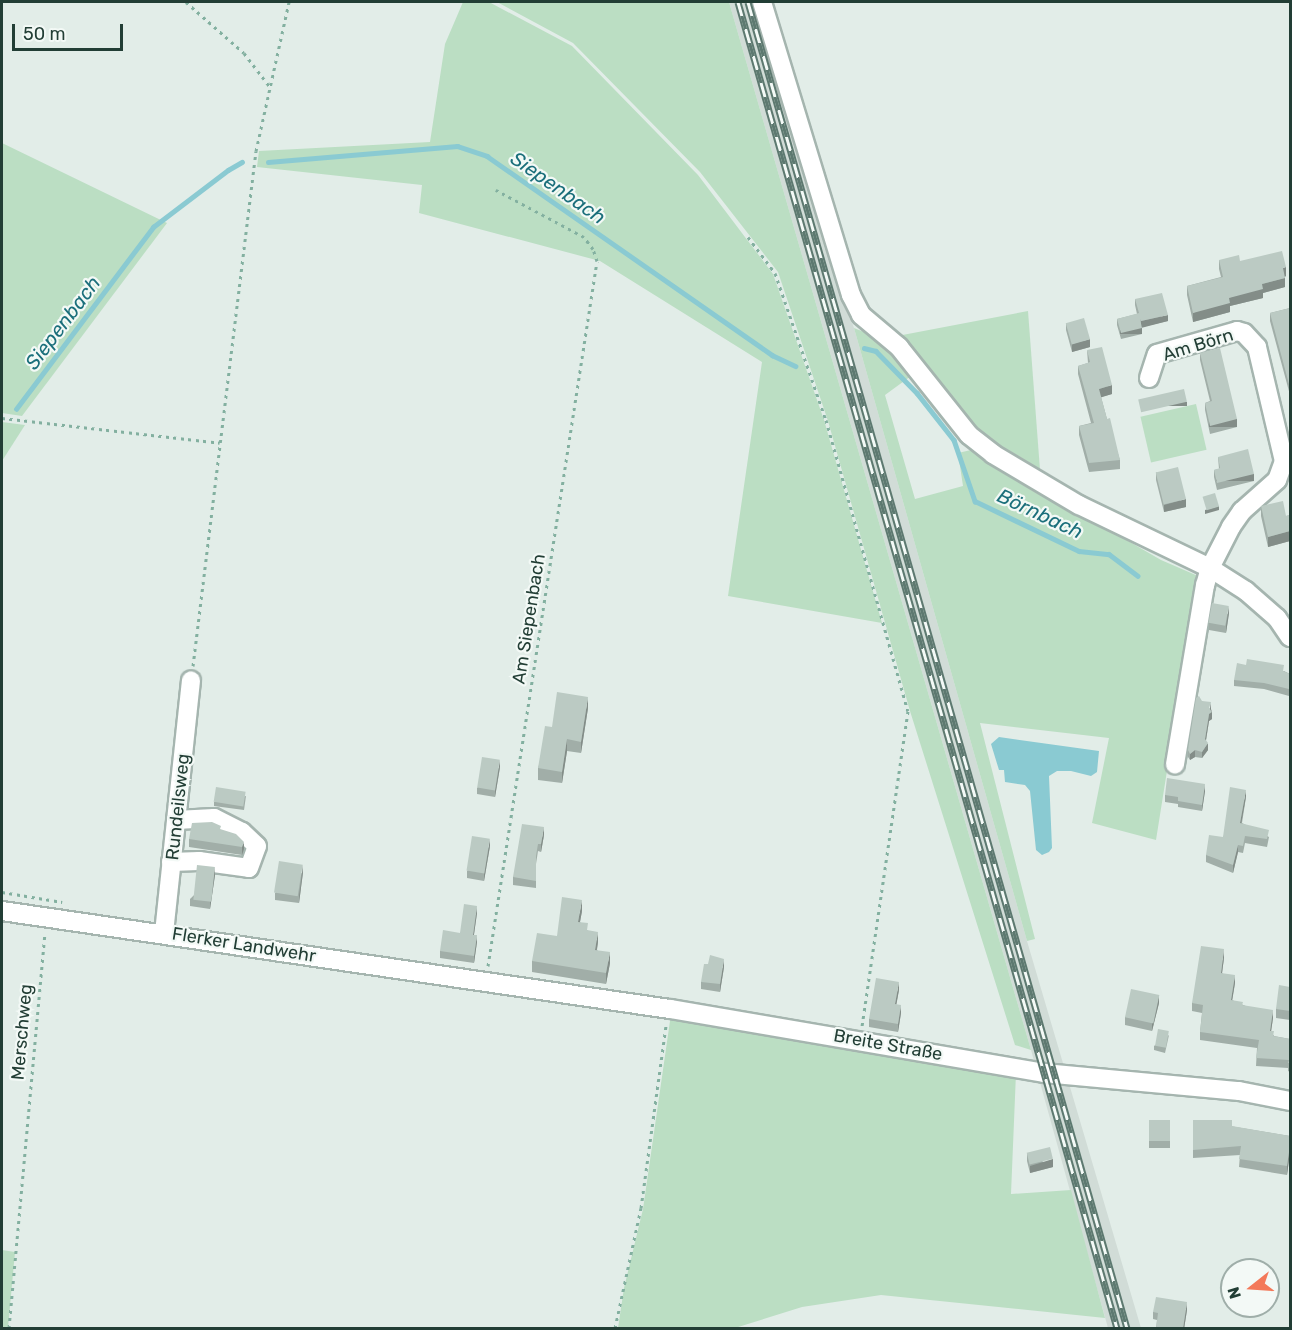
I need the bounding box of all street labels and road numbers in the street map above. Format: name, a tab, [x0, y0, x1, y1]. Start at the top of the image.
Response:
street label: Am Börn	[1160, 324, 1236, 366]
street label: Am Siepenbach	[508, 552, 550, 686]
street label: Rundeilsweg	[162, 753, 194, 861]
street label: Flerker Landwehr	[170, 923, 318, 967]
street label: Merschweg	[7, 983, 37, 1081]
street label: Breite Straße	[832, 1025, 944, 1065]

